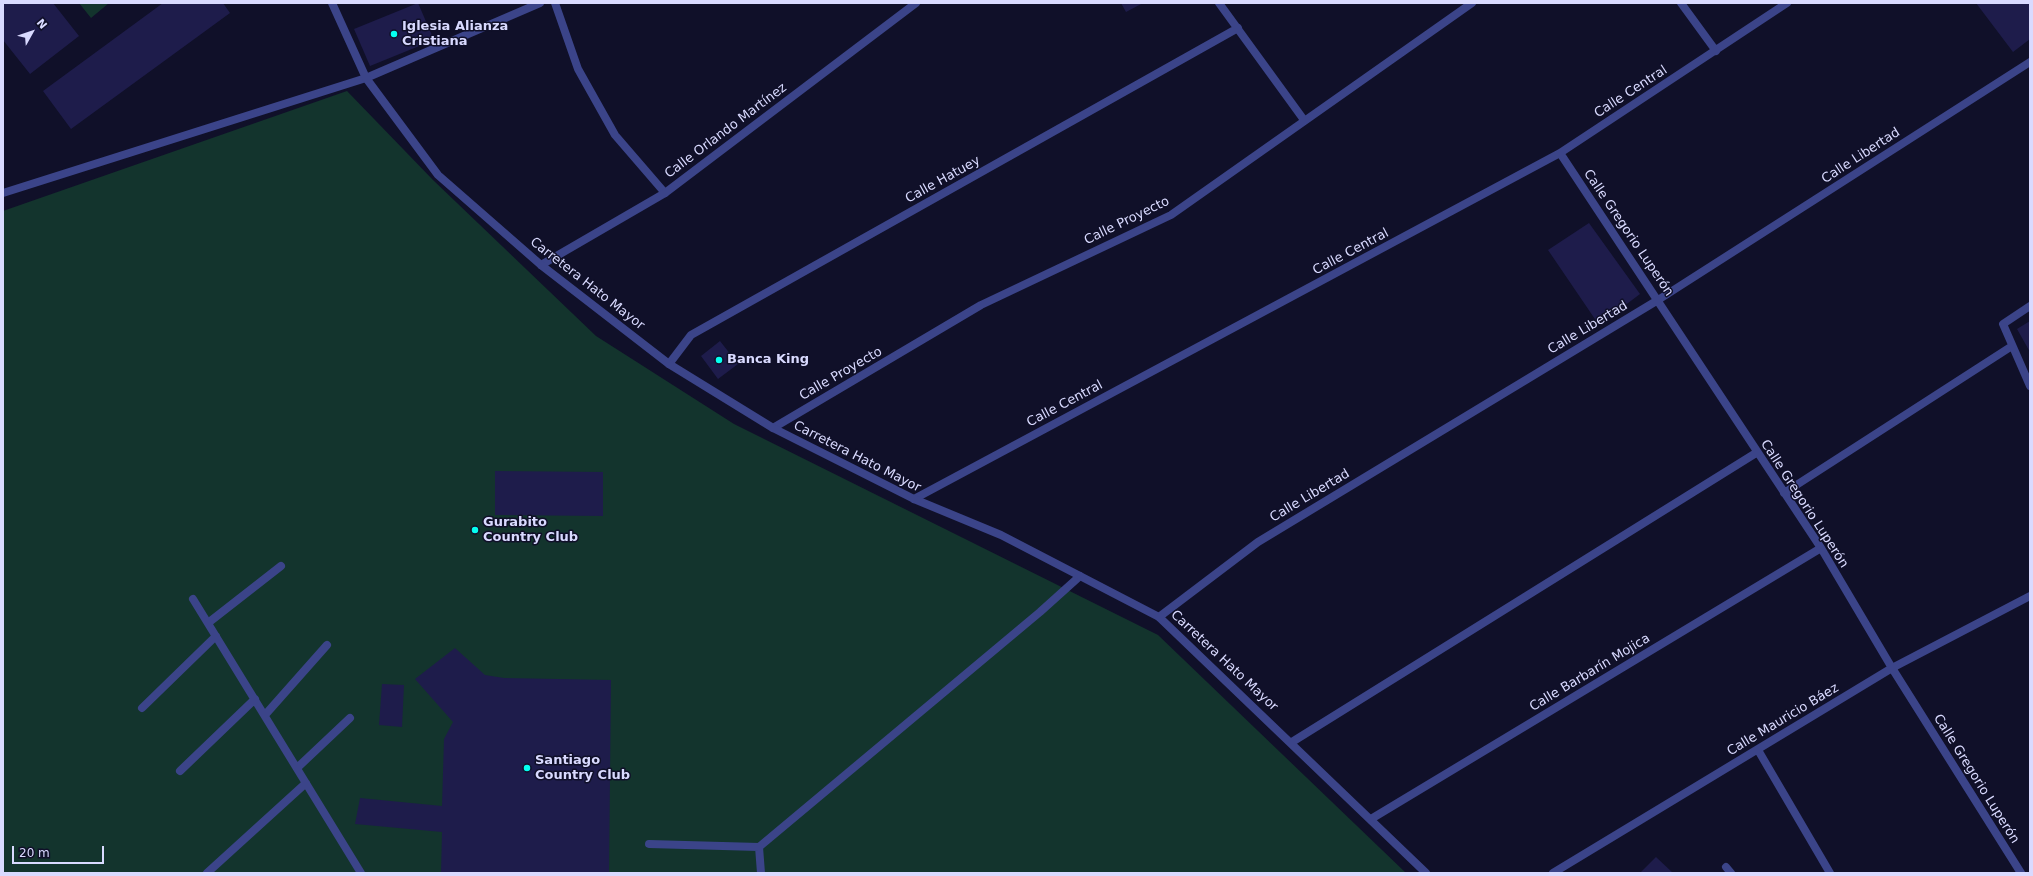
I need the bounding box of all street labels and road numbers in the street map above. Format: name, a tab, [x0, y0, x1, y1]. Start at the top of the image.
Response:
street label: Calle Central	[1592, 63, 1670, 121]
street label: Calle Orlando Martínez	[662, 80, 790, 182]
street label: Calle Libertad	[1819, 125, 1903, 187]
street label: Calle Hatuey	[903, 153, 983, 207]
street label: Calle Gregorio Luperón	[1580, 167, 1676, 299]
street label: Calle Proyecto	[1082, 194, 1172, 248]
street label: Calle Central	[1310, 225, 1392, 279]
street label: Carretera Hato Mayor	[527, 234, 647, 334]
street label: Calle Libertad	[1545, 298, 1631, 358]
street label: Calle Proyecto	[797, 344, 885, 404]
street label: Calle Central	[1024, 377, 1106, 431]
street label: Carretera Hato Mayor	[791, 418, 923, 496]
street label: Calle Gregorio Luperón	[1757, 437, 1851, 571]
street label: Calle Libertad	[1267, 466, 1353, 526]
street label: Carretera Hato Mayor	[1167, 607, 1281, 715]
street label: Calle Barbarín Mojica	[1527, 631, 1653, 715]
street label: Calle Mauricio Báez	[1724, 681, 1842, 759]
street label: Calle Gregorio Luperón	[1930, 711, 2022, 847]

